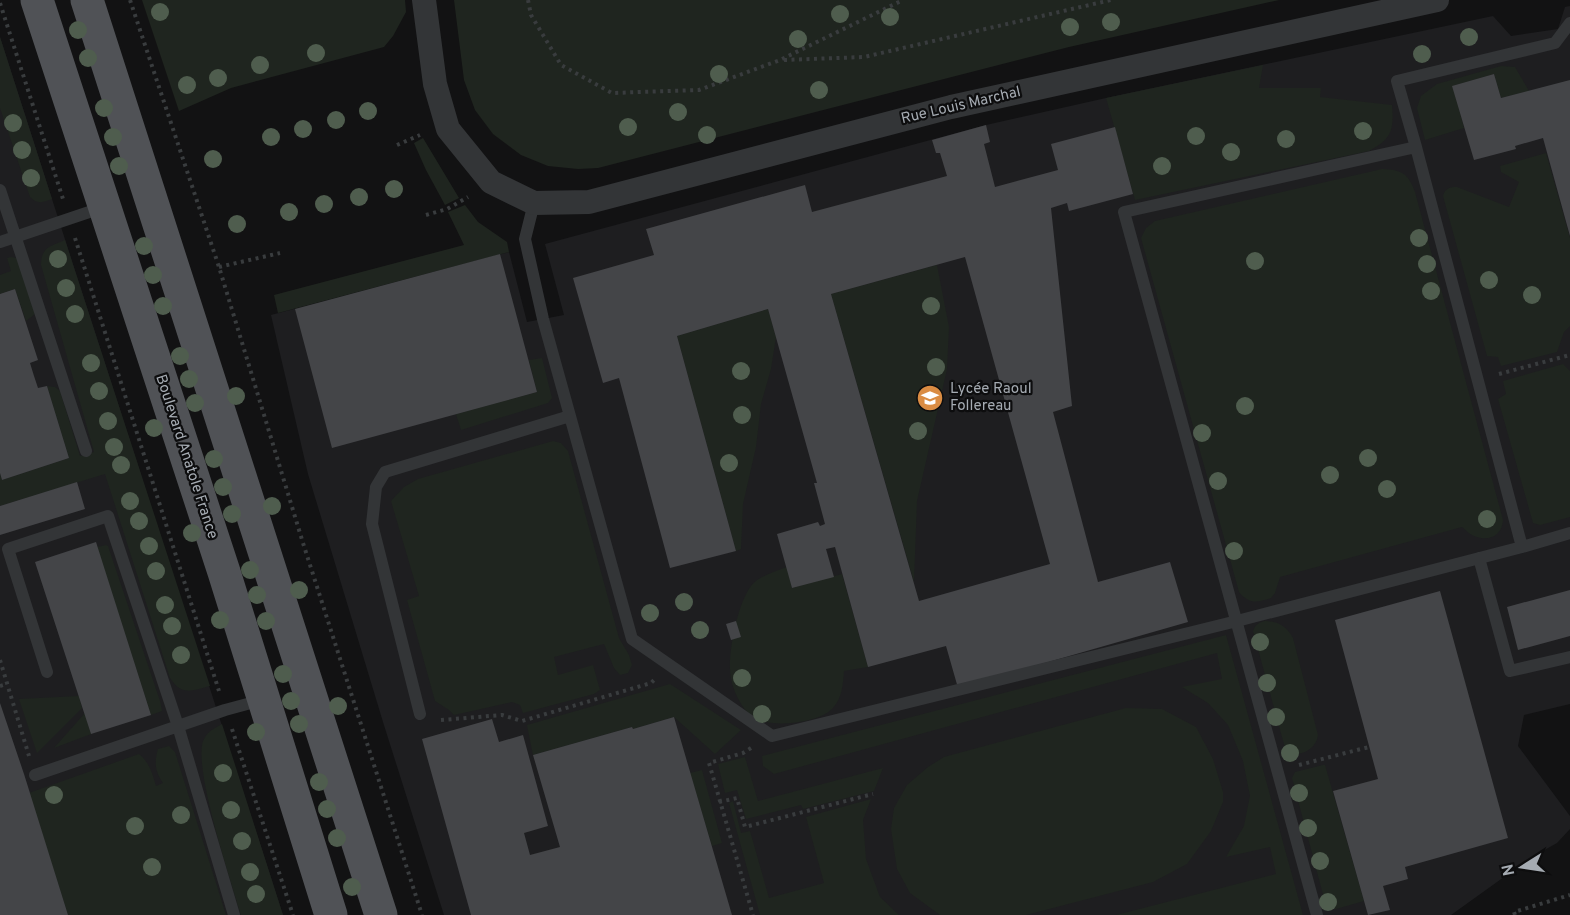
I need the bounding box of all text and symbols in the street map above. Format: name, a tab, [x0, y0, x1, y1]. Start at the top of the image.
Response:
street label: Rue Louis Marchal	[899, 83, 1023, 129]
street label: Boulevard Anatole France	[150, 372, 222, 542]
place label: Lycée Raoul Follereau	[950, 380, 1032, 416]
school or university icon: Lycée Raoul Follereau	[915, 383, 945, 413]
north arrow	[1492, 837, 1552, 897]
text: N	[1498, 862, 1520, 877]

